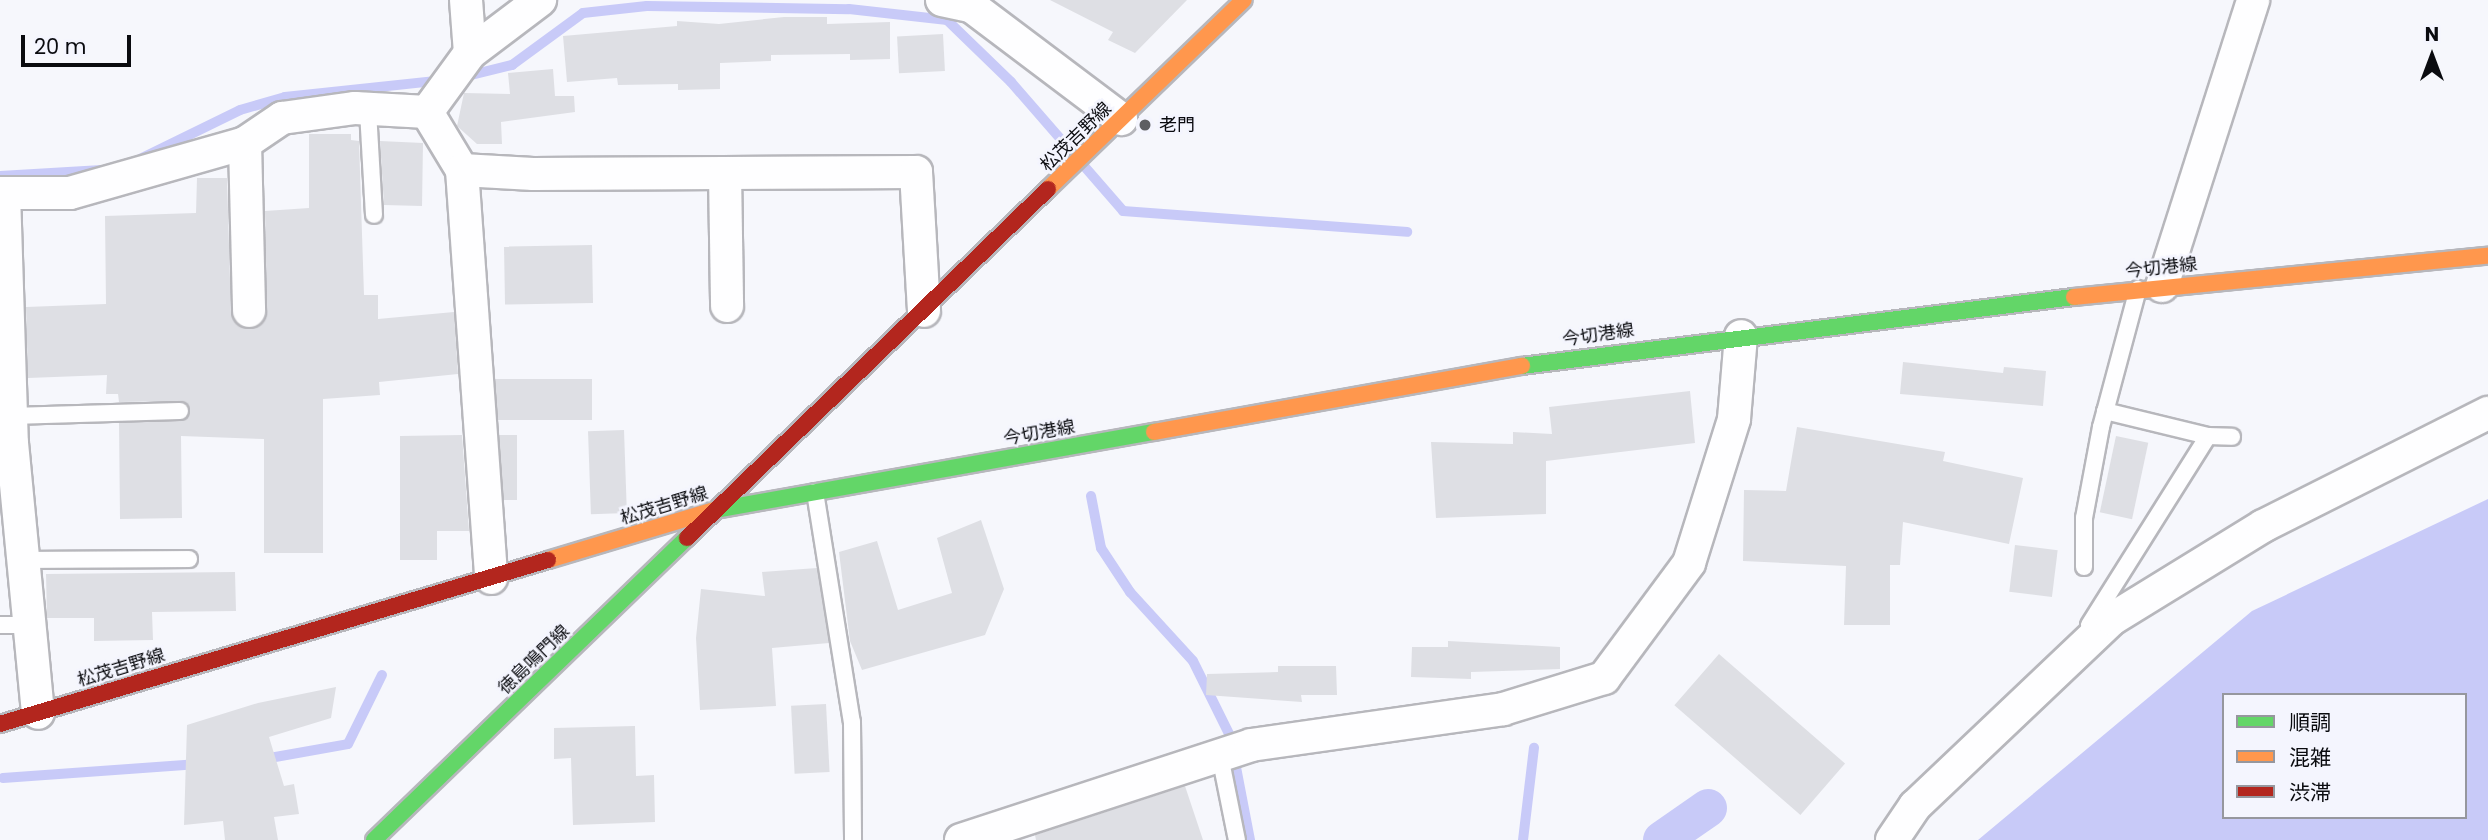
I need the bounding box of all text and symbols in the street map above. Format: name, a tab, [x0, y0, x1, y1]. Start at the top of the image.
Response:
scale bar	[24, 21, 135, 65]
north arrow	[2397, 21, 2467, 91]
text: N	[2425, 21, 2439, 48]
text: 20 m	[34, 32, 87, 61]
street label: 松茂吉野線	[1036, 98, 1116, 176]
place label: 老門	[1159, 114, 1195, 136]
marker: 老門	[1137, 117, 1153, 133]
street label: 今切港線	[2124, 253, 2198, 283]
street label: 今切港線	[1561, 319, 1635, 351]
street label: 今切港線	[1002, 416, 1076, 450]
street label: 松茂吉野線	[618, 483, 710, 529]
street label: 徳島鳴門線	[494, 621, 574, 699]
street label: 松茂吉野線	[75, 645, 167, 691]
legend	[2222, 693, 2467, 819]
text: 順調	[2289, 708, 2331, 737]
text: 混雑	[2289, 743, 2331, 772]
text: 渋滞	[2289, 778, 2331, 807]

